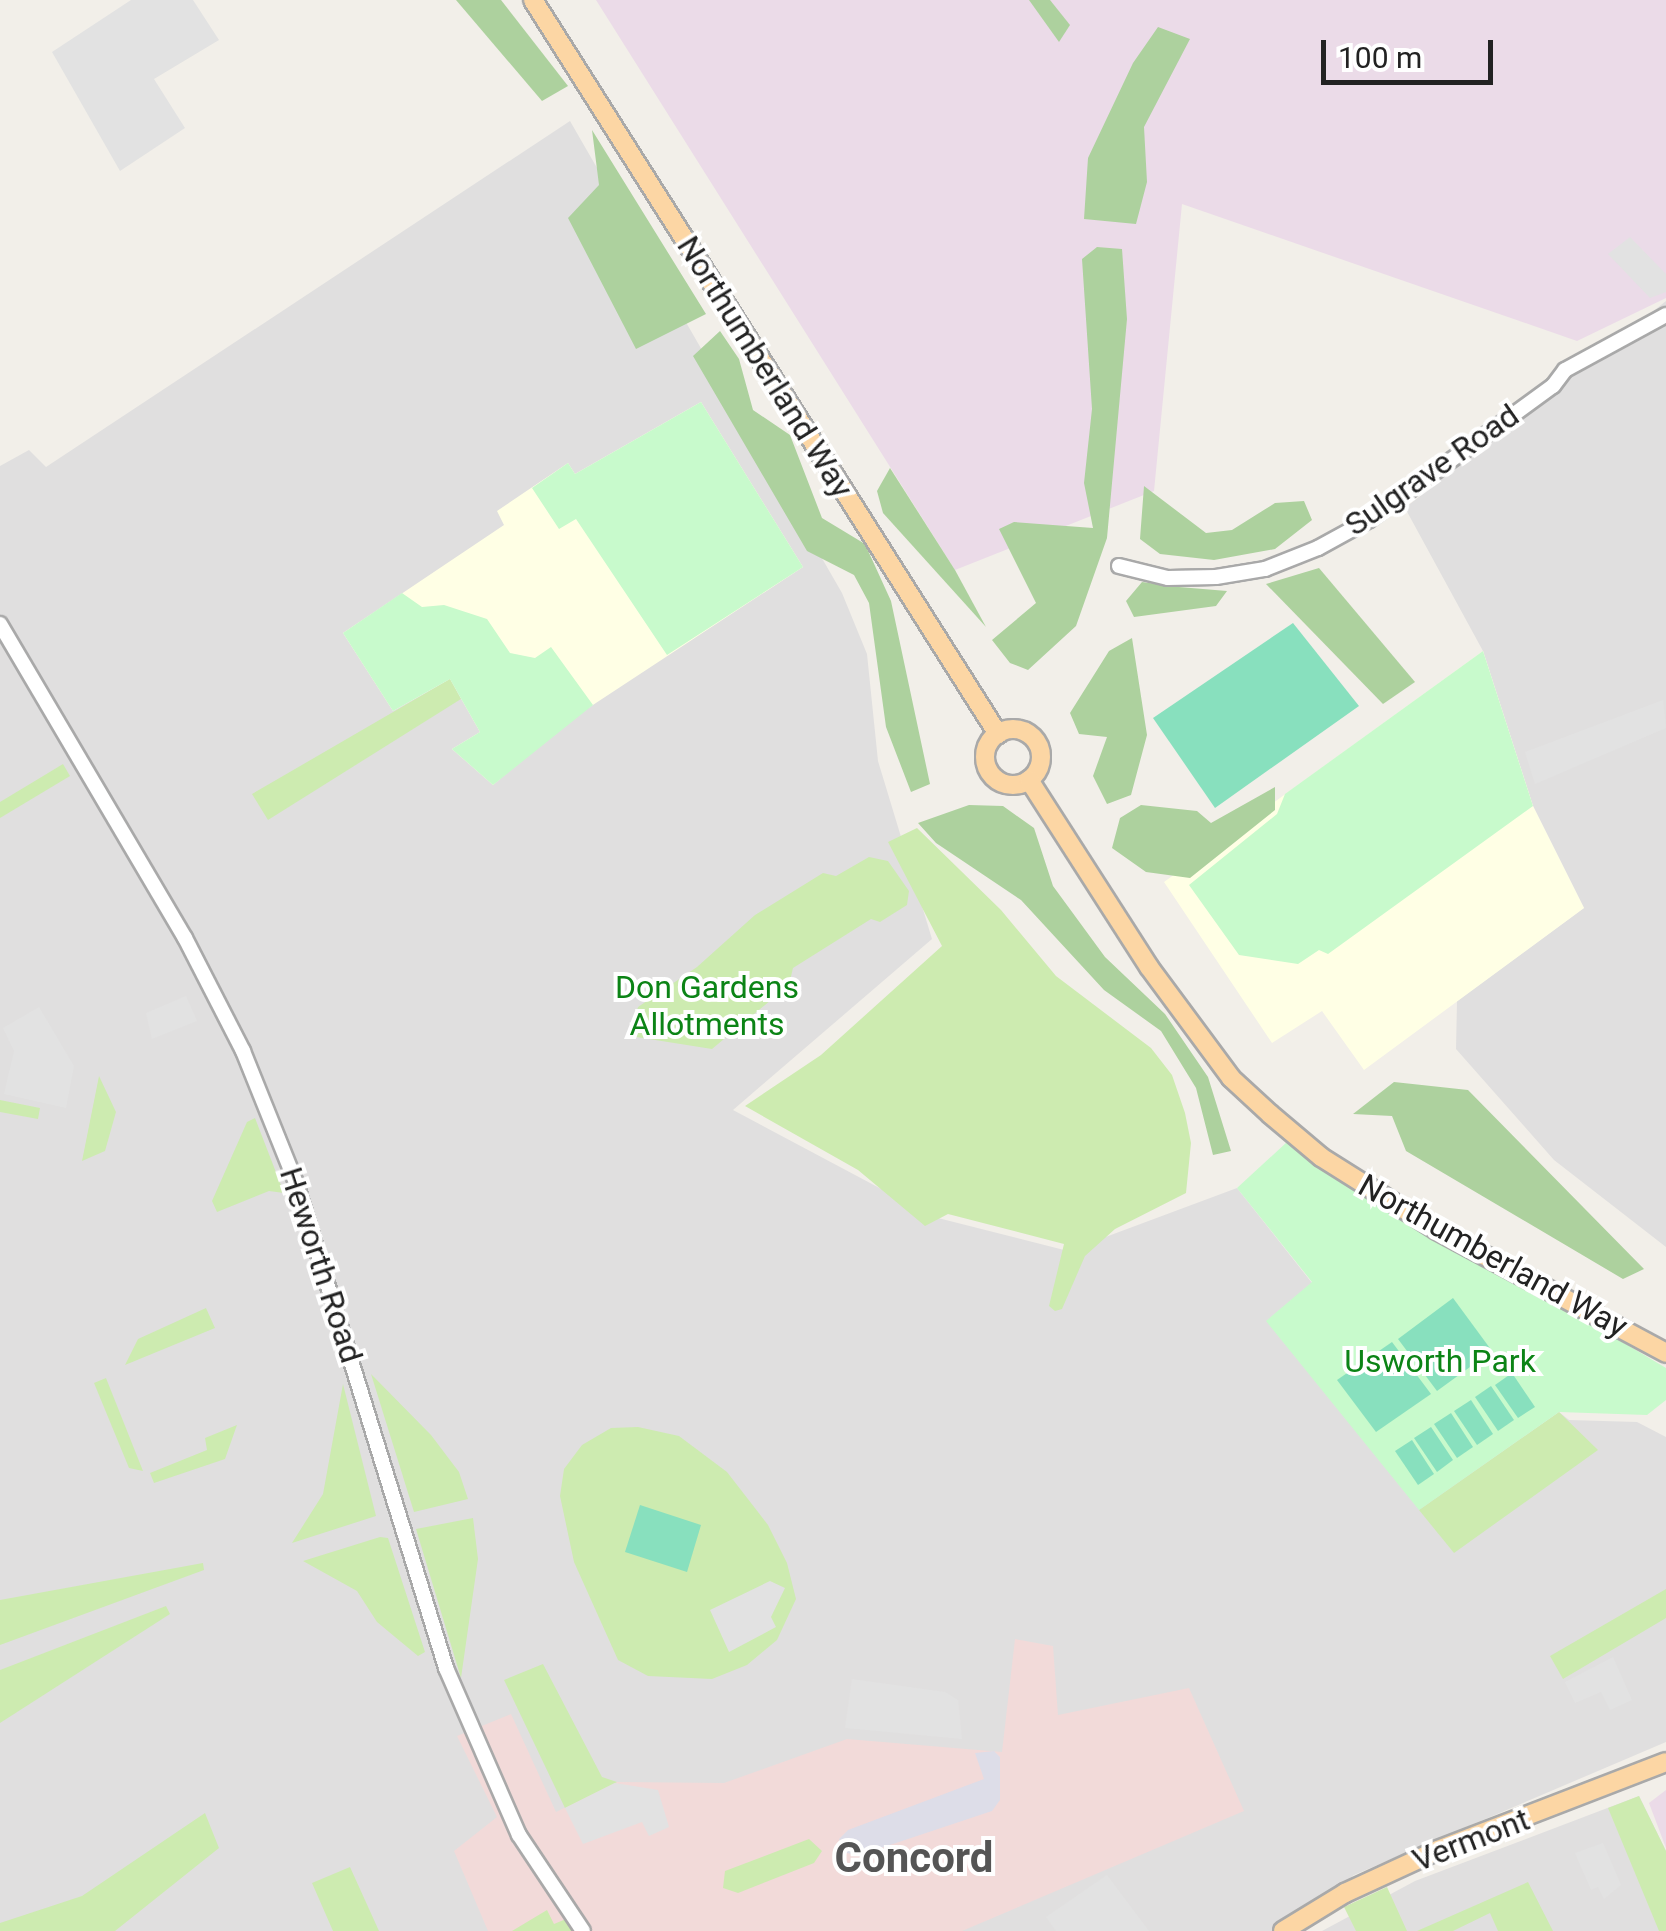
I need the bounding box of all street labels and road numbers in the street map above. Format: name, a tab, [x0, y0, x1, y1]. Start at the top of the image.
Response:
street label: Northumberland Way	[669, 229, 861, 505]
street label: Sulgrave Road	[1338, 396, 1526, 544]
street label: Heworth Road	[271, 1162, 371, 1368]
street label: Northumberland Way	[1352, 1166, 1634, 1346]
street label: Vermont	[1407, 1800, 1535, 1880]

